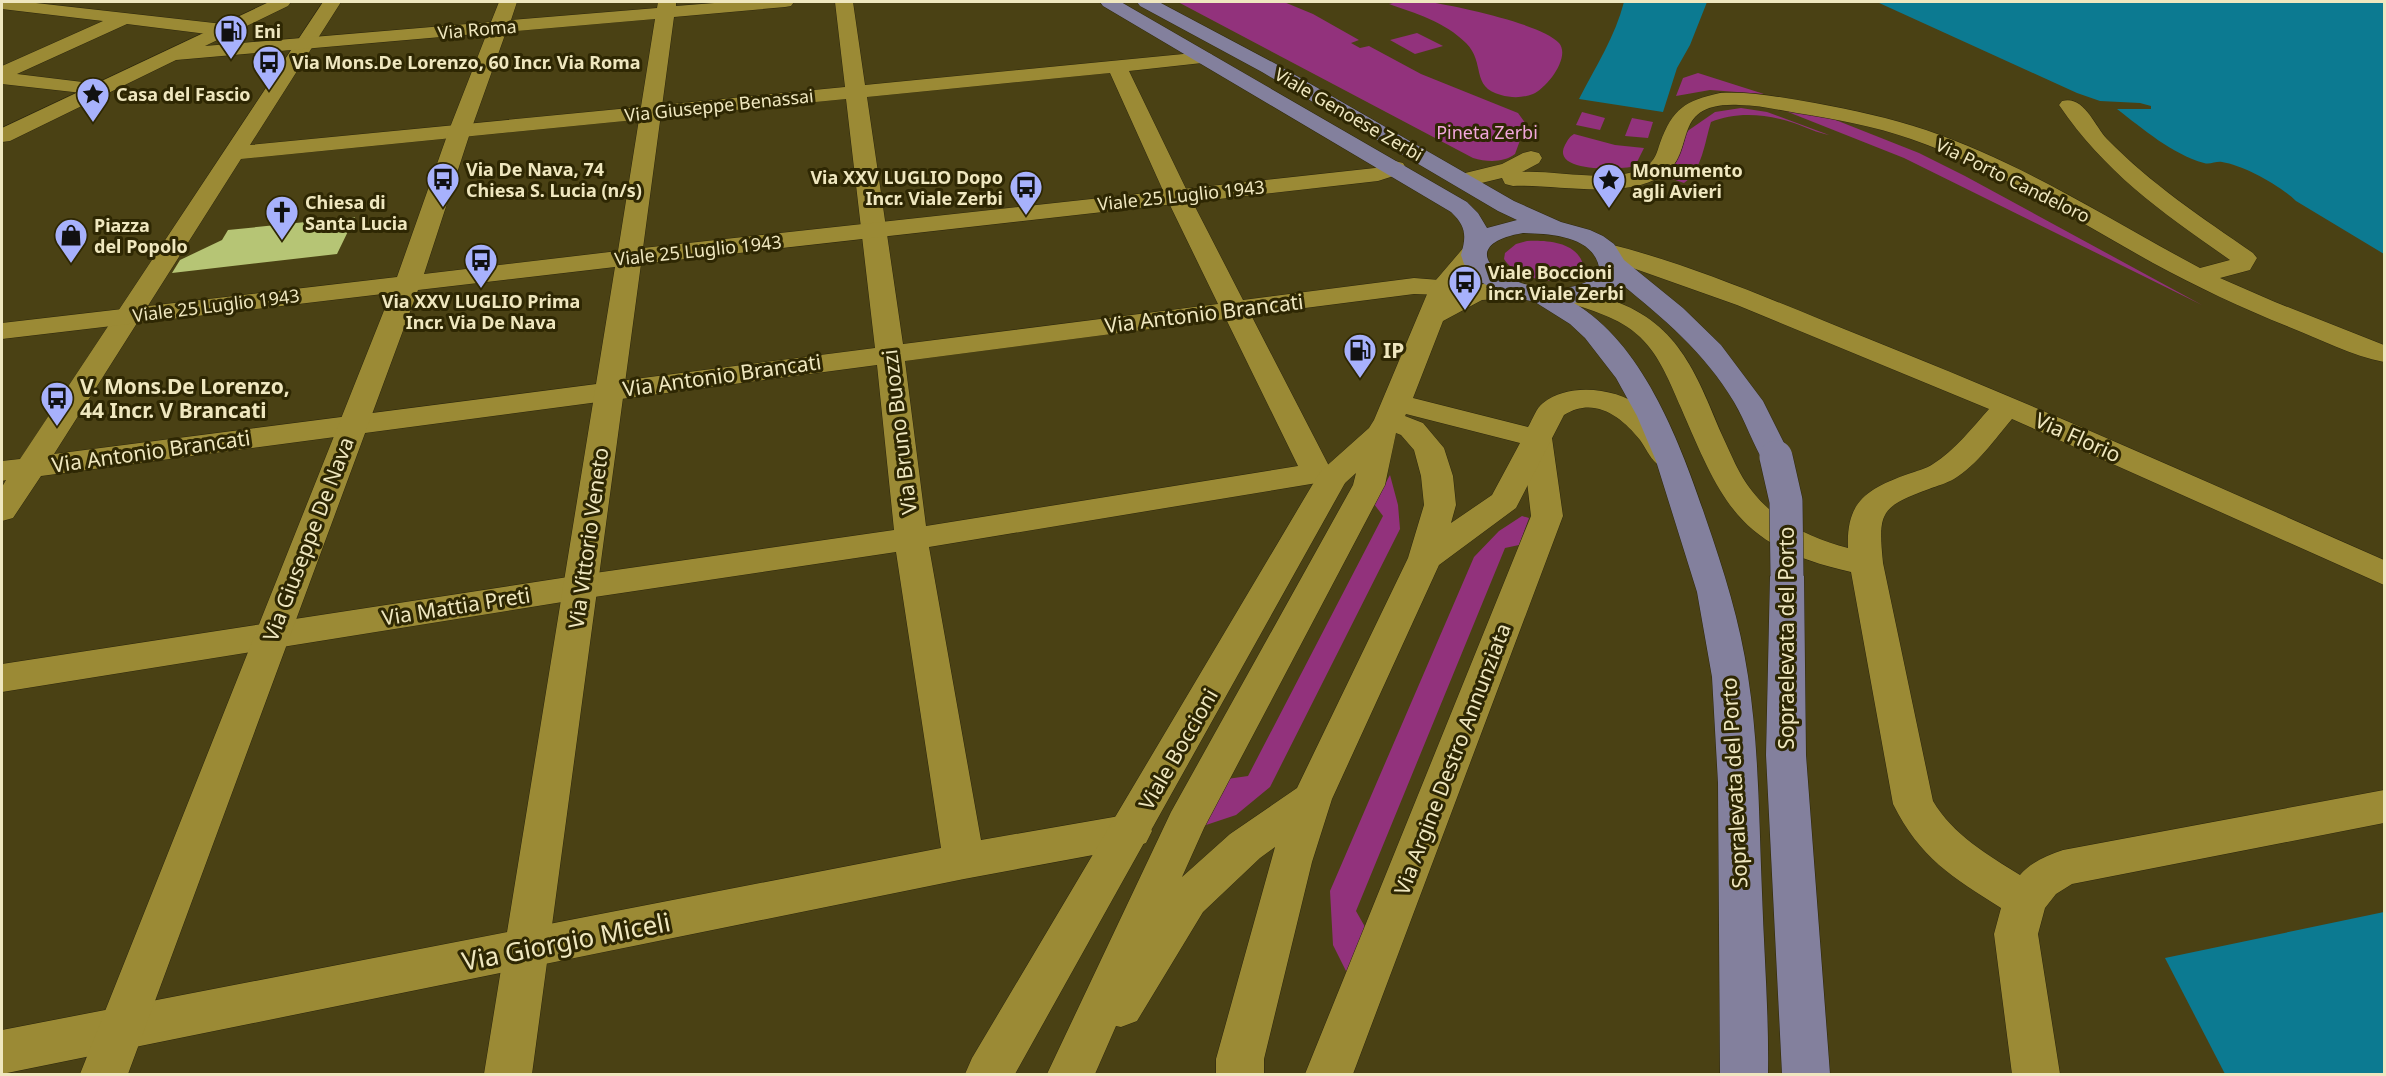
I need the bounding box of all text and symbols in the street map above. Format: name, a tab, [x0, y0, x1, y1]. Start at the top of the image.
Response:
fuel station icon: Eni	[213, 13, 249, 60]
street label: Via Roma	[436, 14, 518, 44]
place label: Eni	[254, 19, 281, 43]
bus stop icon: Via Mons.De Lorenzo, 60 Incr. Via Roma	[251, 44, 287, 91]
place label: Via Mons.De Lorenzo, 60 Incr. Via Roma	[292, 50, 641, 74]
street label: Viale Genoese Zerbi	[1270, 62, 1428, 166]
place icon: Casa del Fascio	[75, 76, 111, 123]
place label: Casa del Fascio	[116, 82, 251, 106]
street label: Via Giuseppe Benassai	[623, 83, 815, 127]
park label: Pineta Zerbi	[1436, 120, 1538, 144]
street label: Via Porto Candeloro	[1932, 132, 2094, 228]
place label: Via De Nava, 74 Chiesa S. Lucia (n/s)	[466, 157, 642, 202]
place label: Monumento agli Avieri	[1632, 158, 1743, 203]
bus stop icon: Via De Nava, 74 Chiesa S. Lucia (n/s)	[425, 161, 461, 208]
place icon: Monumento agli Avieri	[1591, 162, 1627, 209]
place label: Via XXV LUGLIO Dopo Incr. Viale Zerbi	[810, 165, 1003, 210]
bus stop icon: Via XXV LUGLIO Dopo Incr. Viale Zerbi	[1008, 169, 1044, 216]
street label: Viale 25 Luglio 1943	[1096, 174, 1266, 216]
place label: Chiesa di Santa Lucia	[305, 190, 408, 235]
church icon: Chiesa di Santa Lucia	[264, 194, 300, 241]
place label: Piazza del Popolo	[94, 213, 188, 258]
shop icon: Piazza del Popolo	[53, 217, 89, 264]
street label: Viale 25 Luglio 1943	[613, 229, 783, 271]
bus stop icon: Via XXV LUGLIO Prima Incr. Via De Nava	[463, 242, 499, 289]
place label: Viale Boccioni incr. Viale Zerbi	[1488, 260, 1624, 305]
bus stop icon: Viale Boccioni incr. Viale Zerbi	[1447, 264, 1483, 311]
street label: Viale 25 Luglio 1943	[131, 283, 301, 327]
street label: Via Antonio Brancati	[1103, 287, 1305, 339]
place label: Via XXV LUGLIO Prima Incr. Via De Nava	[382, 289, 580, 334]
fuel station icon: IP	[1342, 332, 1378, 379]
place label: IP	[1383, 336, 1404, 364]
street label: Via Antonio Brancati	[621, 347, 823, 403]
street label: Via Bruno Buozzi	[875, 348, 923, 516]
place label: V. Mons.De Lorenzo, 44 Incr. V Brancati	[80, 372, 290, 424]
bus stop icon: V. Mons.De Lorenzo, 44 Incr. V Brancati	[39, 380, 75, 427]
street label: Via Florio	[2031, 406, 2125, 468]
street label: Via Antonio Brancati	[50, 423, 252, 479]
street label: Via Giuseppe De Nava	[256, 433, 360, 645]
street label: Via Vittorio Veneto	[561, 446, 615, 630]
street label: Sopraelevata del Porto	[1772, 526, 1800, 750]
street label: Via Mattia Preti	[380, 580, 532, 632]
street label: Via Argine Destro Annunziata	[1387, 619, 1517, 899]
street label: Sopralevata del Porto	[1714, 677, 1754, 889]
street label: Viale Boccioni	[1132, 683, 1224, 815]
street label: Via Giorgio Miceli	[459, 903, 673, 979]

